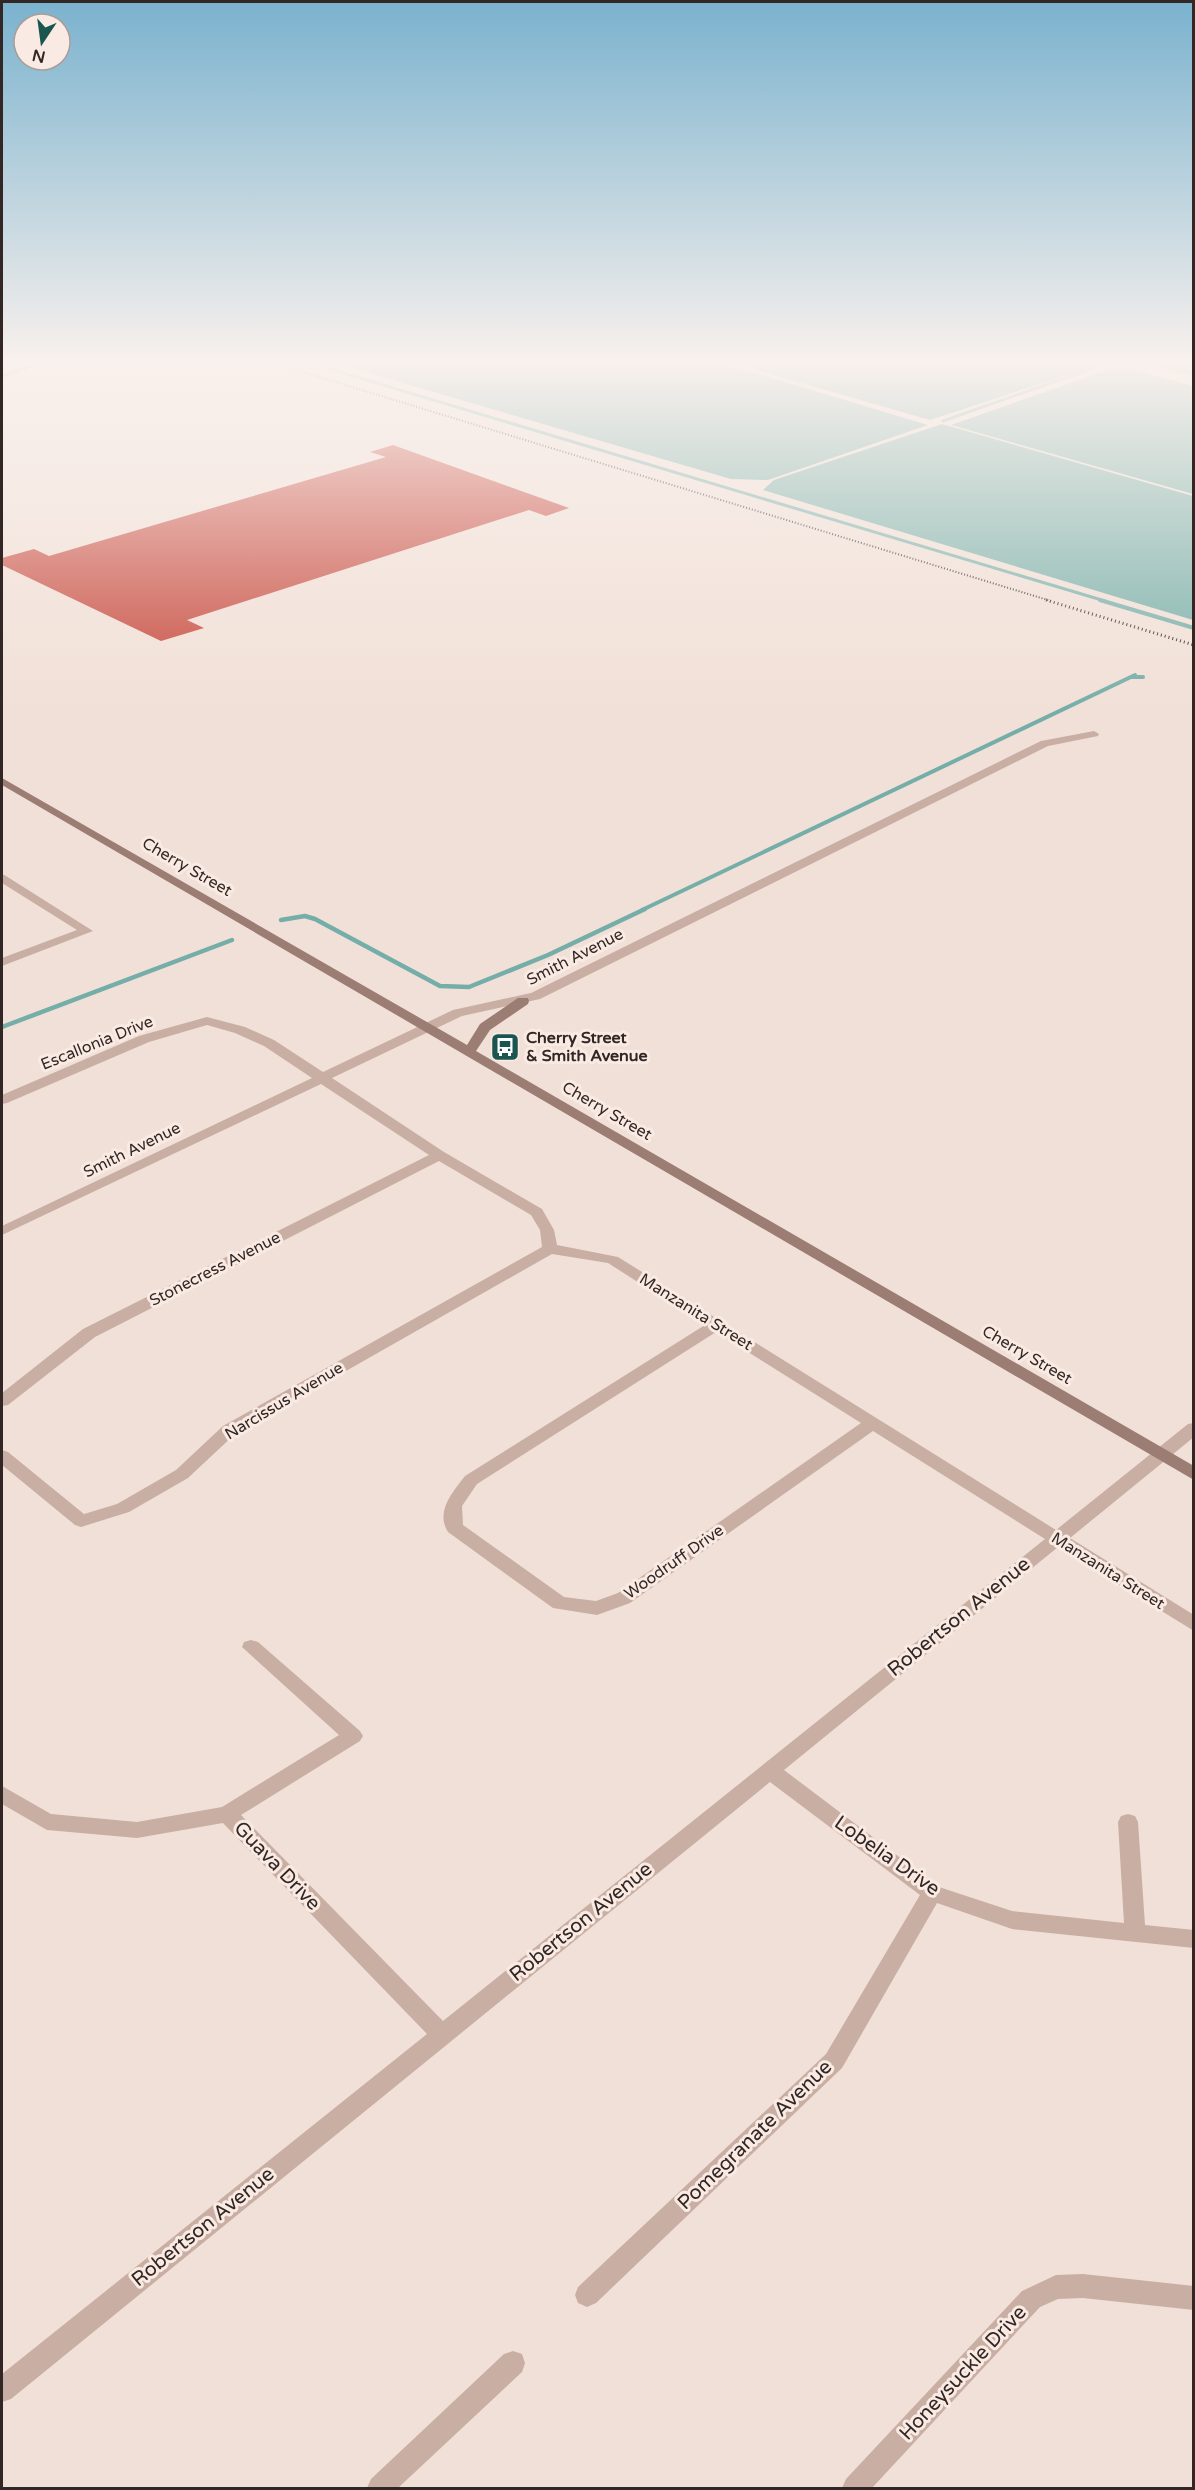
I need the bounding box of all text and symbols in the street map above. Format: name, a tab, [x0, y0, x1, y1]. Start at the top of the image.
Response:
north arrow	[12, 12, 72, 72]
text: N	[30, 44, 47, 67]
street label: Cherry Street	[138, 833, 236, 901]
street label: Smith Avenue	[523, 924, 627, 990]
street label: Escallonia Drive	[38, 1011, 156, 1075]
place label: Cherry Street & Smith Avenue	[526, 1028, 648, 1066]
bus stop icon: Cherry Street & Smith Avenue	[489, 1031, 521, 1063]
street label: Cherry Street	[558, 1077, 656, 1145]
street label: Smith Avenue	[80, 1118, 184, 1182]
street label: Stonecress Avenue	[146, 1227, 284, 1311]
street label: Manzanita Street	[636, 1269, 756, 1355]
street label: Cherry Street	[978, 1321, 1076, 1389]
street label: Narcissus Avenue	[221, 1358, 347, 1444]
street label: Woodruff Drive	[620, 1520, 728, 1604]
street label: Manzanita Street	[1048, 1528, 1168, 1614]
street label: Robertson Avenue	[883, 1552, 1035, 1682]
street label: Lobelia Drive	[830, 1811, 944, 1901]
street label: Guava Drive	[229, 1816, 325, 1916]
street label: Robertson Avenue	[505, 1857, 657, 1987]
street label: Pomegranate Avenue	[673, 2055, 837, 2215]
street label: Robertson Avenue	[127, 2162, 279, 2292]
street label: Honeysuckle Drive	[894, 2301, 1032, 2445]

